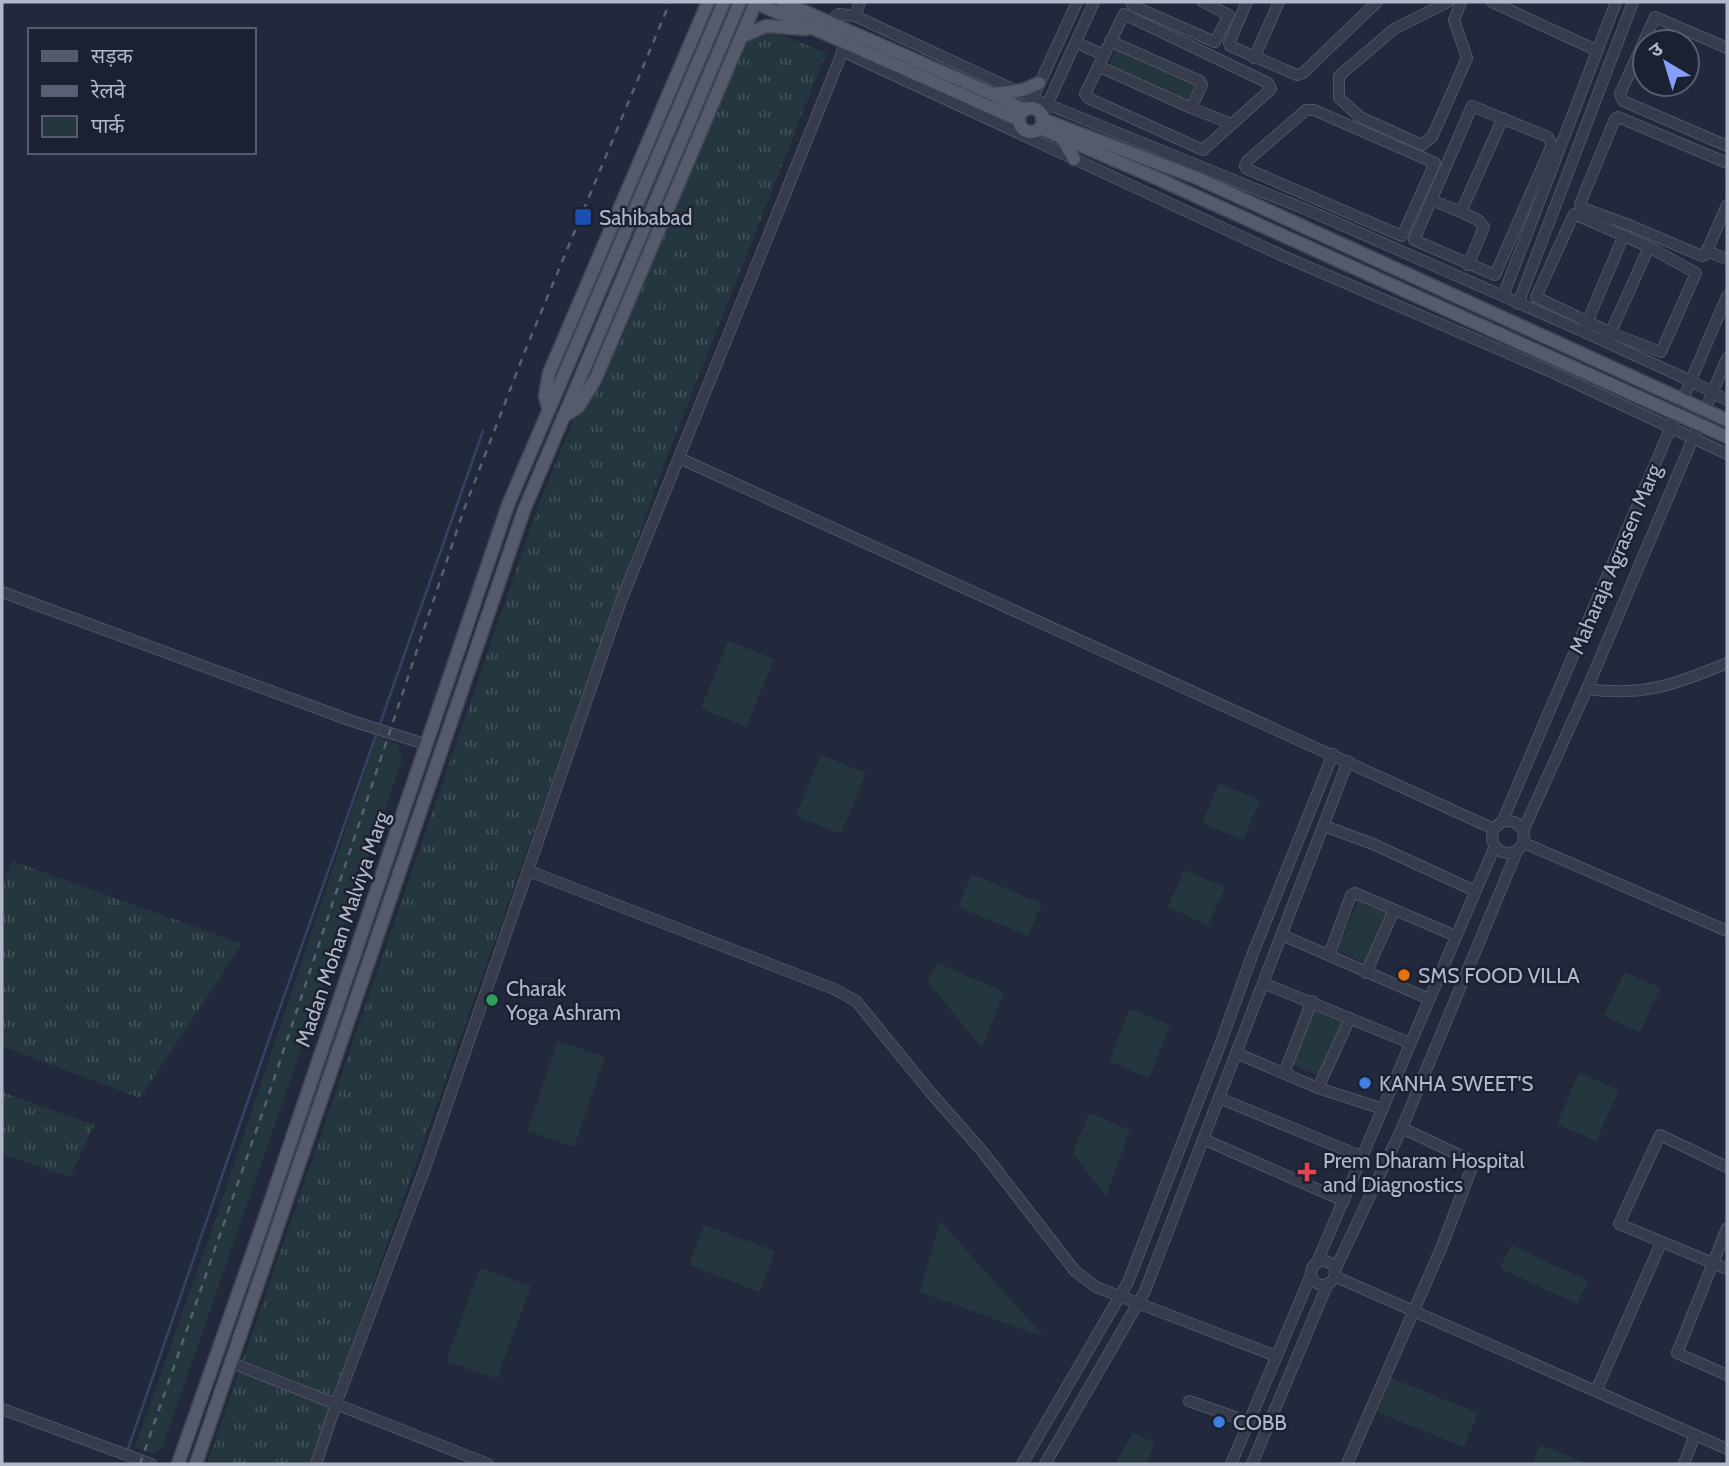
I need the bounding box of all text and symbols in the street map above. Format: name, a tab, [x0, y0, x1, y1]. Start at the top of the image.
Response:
legend	[28, 28, 256, 154]
north arrow	[1631, 28, 1701, 98]
text: उ	[1644, 37, 1668, 62]
text: सड़क	[91, 43, 133, 68]
text: रेलवे	[90, 78, 126, 103]
text: पार्क	[91, 113, 125, 138]
place label: Sahibabad	[599, 205, 692, 230]
marker: Sahibabad	[573, 207, 593, 227]
street label: Maharaja Agrasen Marg	[1564, 460, 1667, 658]
street label: Madan Mohan Malviya Marg	[290, 807, 394, 1050]
place label: SMS FOOD VILLA	[1418, 963, 1580, 988]
marker: SMS FOOD VILLA	[1396, 967, 1412, 983]
place label: Charak Yoga Ashram	[505, 976, 621, 1025]
marker: Charak Yoga Ashram	[484, 992, 500, 1008]
place label: KANHA SWEET'S	[1379, 1071, 1534, 1096]
marker: KANHA SWEET'S	[1357, 1075, 1373, 1091]
place label: Prem Dharam Hospital and Diagnostics	[1323, 1148, 1524, 1197]
marker: Prem Dharam Hospital and Diagnostics	[1297, 1162, 1317, 1182]
place label: COBB	[1233, 1410, 1287, 1435]
marker: COBB	[1211, 1414, 1227, 1430]

